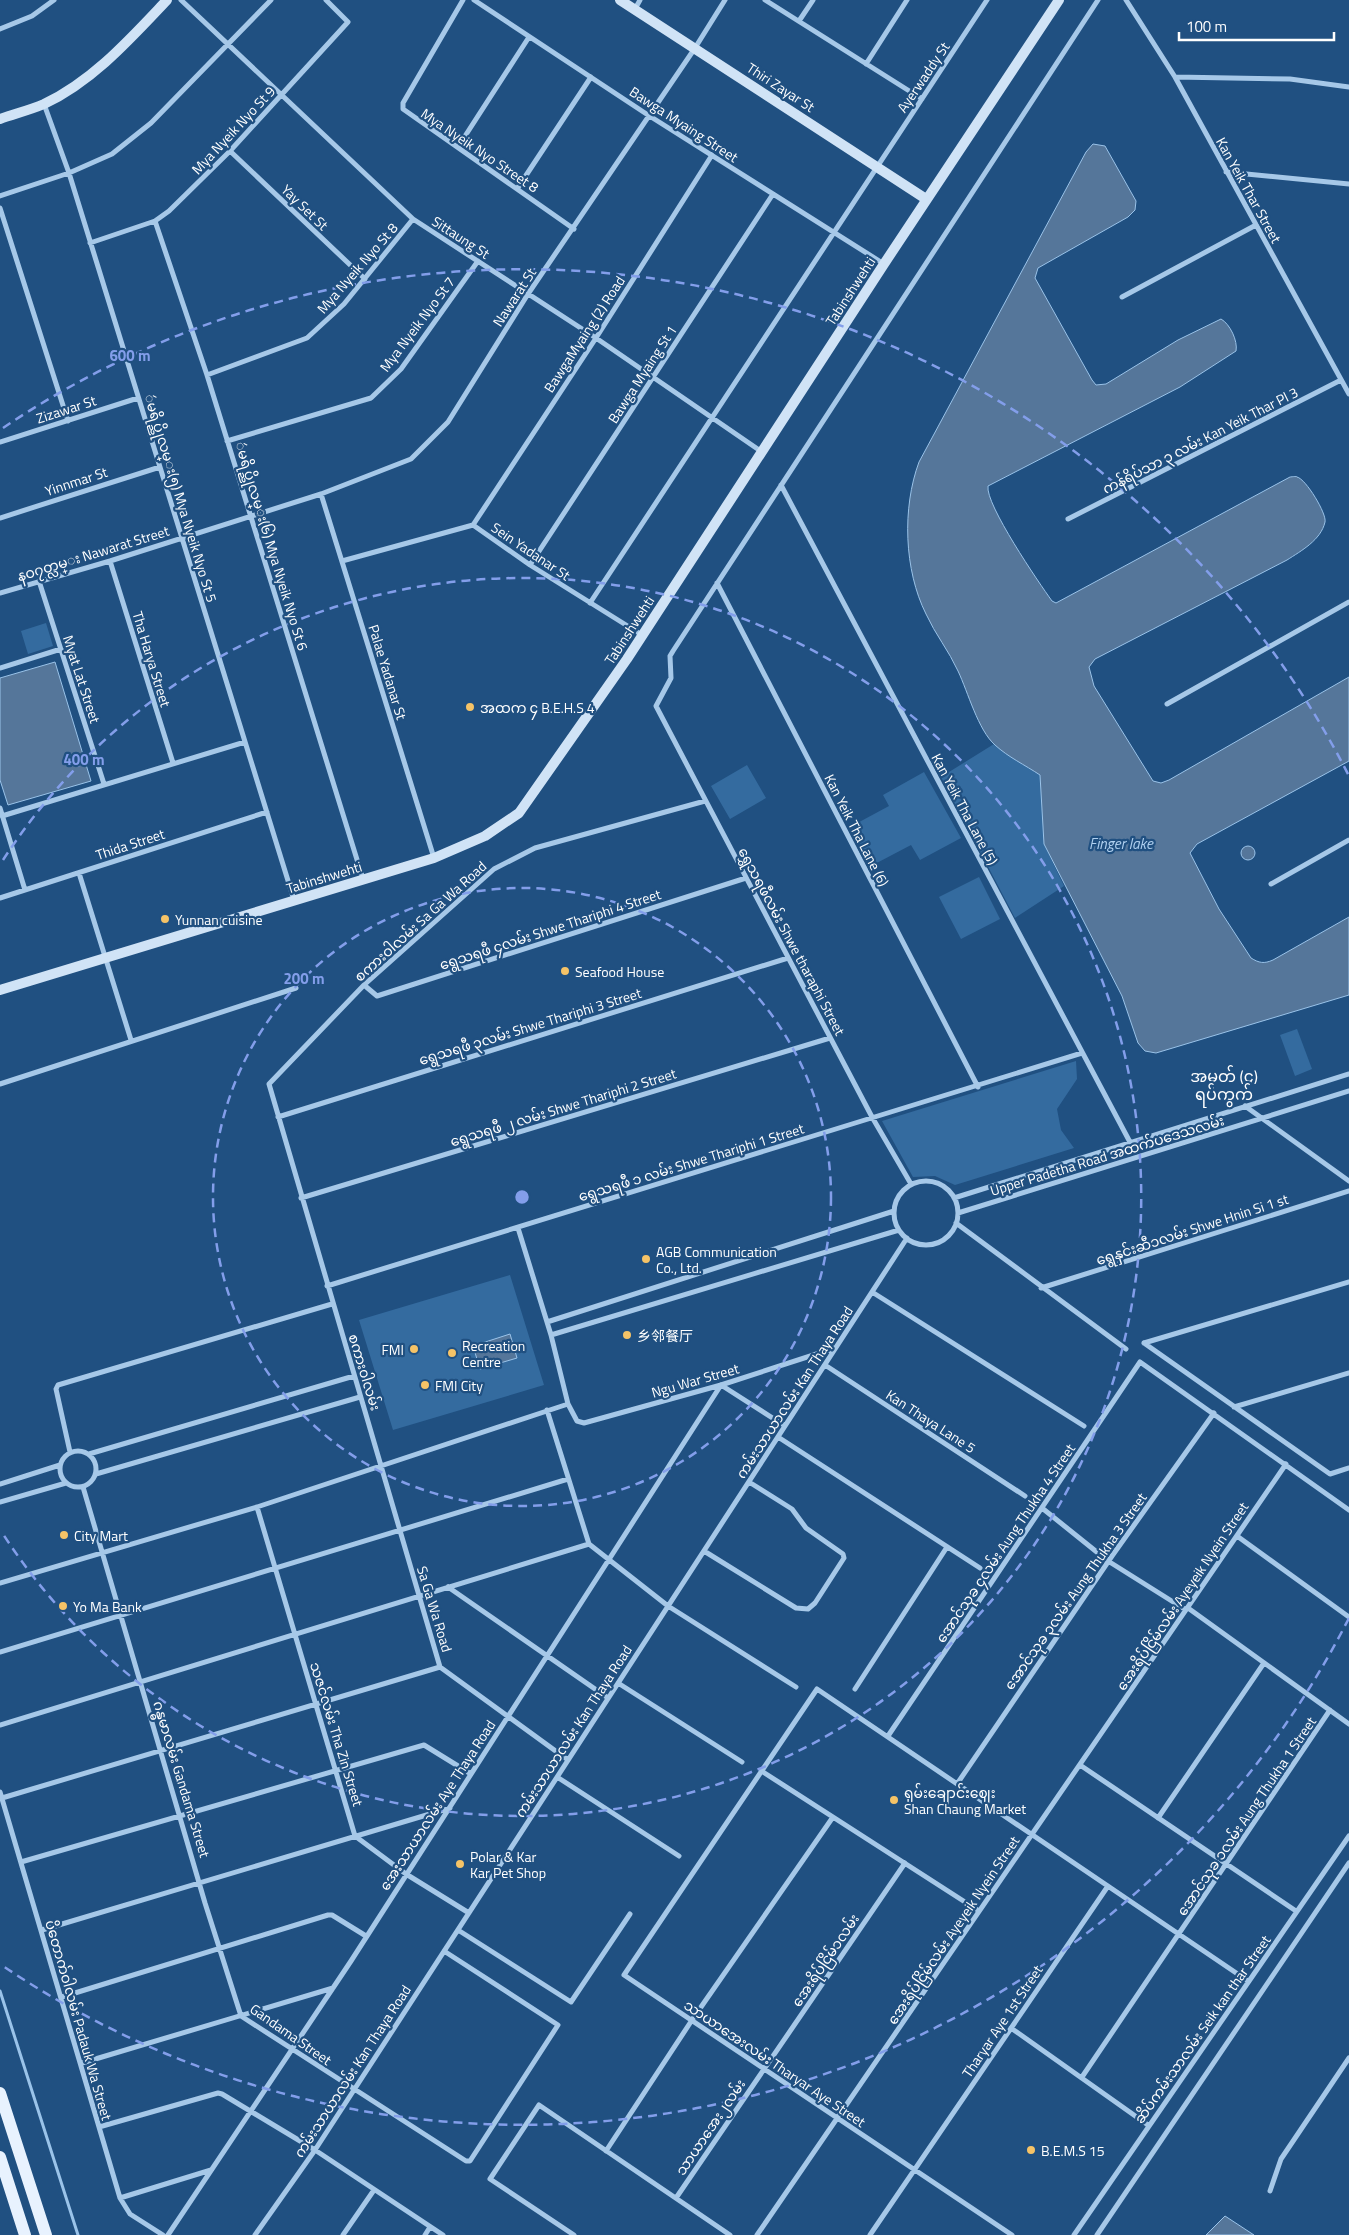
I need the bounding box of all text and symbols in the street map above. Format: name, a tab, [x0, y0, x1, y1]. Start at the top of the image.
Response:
scale bar	[1179, 10, 1334, 42]
text: 100 m	[1186, 15, 1227, 38]
street label: Ayerwaddy St	[892, 37, 954, 117]
street label: Thiri Zayar St	[743, 57, 819, 117]
street label: Mya Nyeik Nyo St 9	[186, 81, 280, 179]
street label: Bawga Myaing Street	[625, 81, 743, 167]
street label: Mya Nyeik Nyo Street 8	[417, 103, 543, 197]
street label: Kan Yeik Thar Street	[1211, 133, 1287, 247]
street label: Yay Set St	[277, 179, 333, 235]
street label: Sittaung St	[428, 210, 494, 264]
street label: Mya Nyeik Nyo St 8	[312, 218, 403, 318]
street label: Tabinshwehti	[820, 253, 880, 329]
street label: Nawarat St	[487, 263, 541, 331]
street label: Mya Nyeik Nyo St 7	[374, 272, 460, 376]
street label: BawgaMyaing (2) Road	[538, 272, 630, 396]
street label: Bawga Myaing St 1	[602, 321, 682, 427]
text: 600 m	[109, 344, 151, 367]
street label: ကန်ရိပ်သာ ၃ လမ်း Kan Yeik Thar Pl 3	[1098, 381, 1302, 500]
street label: Zizawar St	[33, 389, 99, 429]
street label: ဴမရိပ္ညိုလမ္း(၅) Mya Nyeik Nyo St 5	[137, 391, 223, 605]
street label: ဴမရိပ္ညိုလမ္း(၆) Mya Nyeik Nyo St 6	[228, 439, 314, 654]
street label: Yinnmar St	[42, 461, 110, 501]
street label: Sein Yadanar St	[487, 517, 575, 585]
street label: နဝ၇တ္လမ္း Nawarat Street	[14, 520, 172, 588]
street label: Tabinshwehti	[599, 592, 659, 668]
street label: Tha Harya Street	[127, 609, 177, 710]
street label: Palae Yadanar St	[364, 622, 412, 722]
street label: Myat Lat Street	[58, 632, 106, 726]
place label: အထက ၄ B.E.H.S 4	[480, 697, 595, 720]
marker: အထက ၄ B.E.H.S 4	[464, 701, 476, 713]
text: 400 m	[63, 748, 105, 771]
street label: Kan Yeik Tha Lane (5)	[927, 749, 1003, 869]
street label: Kan Yeik Tha Lane (6)	[820, 770, 894, 890]
street label: Thida Street	[93, 823, 167, 865]
water label: Finger lake	[1089, 832, 1154, 855]
street label: ရွှေသရဖီလမ်း Shwe tharaphi Street	[732, 843, 851, 1040]
street label: Tabinshwehti	[284, 856, 364, 898]
street label: စကားဝါလမ်း Sa Ga Wa Road	[349, 856, 491, 986]
street label: ရွေသရဖီ ၄လမ်း Shwe Thariphi 4 Street	[437, 883, 664, 977]
place label: Yunnan cuisine	[175, 909, 263, 930]
marker: Yunnan cuisine	[159, 913, 171, 925]
place label: Seafood House	[575, 961, 664, 982]
marker: Seafood House	[559, 965, 571, 977]
text: 200 m	[283, 967, 325, 990]
street label: ရွေသရဖီ ၃လမ်း Shwe Thariphi 3 Street	[416, 982, 645, 1072]
street label: ရွေသရဖီ ၂ လမ်း Shwe Thariphi 2 Street	[447, 1062, 679, 1153]
district label: အမှတ် (၄) ရပ်ကွက်	[1190, 1064, 1258, 1108]
street label: Upper Padetha Road အထက်ပဒေသလမ်း	[987, 1109, 1227, 1201]
street label: ရွေသရဖီ ၁ လမ်း Shwe Thariphi 1 Street	[576, 1118, 807, 1208]
centre of rings	[513, 1188, 531, 1206]
street label: ရွေနှင်းဆီ၁လမ်း Shwe Hnin Si 1 st	[1093, 1188, 1292, 1272]
place label: AGB Communication Co., Ltd.	[656, 1241, 777, 1278]
marker: AGB Communication Co., Ltd.	[640, 1253, 652, 1265]
street label: ကမ်းသာယာလမ်း Kan Thaya Road	[730, 1302, 858, 1482]
place label: 乡邻餐厅	[637, 1325, 693, 1346]
marker: 乡邻餐厅	[621, 1329, 633, 1341]
street label: စကား၀ါလမ်း	[343, 1331, 387, 1413]
place label: Recreation Centre	[462, 1335, 525, 1372]
place label: FMI	[381, 1339, 404, 1360]
marker: FMI	[408, 1343, 420, 1355]
marker: Recreation Centre	[446, 1347, 458, 1359]
street label: Ngu War Street	[649, 1357, 741, 1403]
place label: FMI City	[435, 1375, 483, 1396]
marker: FMI City	[419, 1379, 431, 1391]
street label: Kan Thaya Lane 5	[882, 1384, 980, 1458]
street label: အောင်သုခ ၄လမ်း Aung Thukha 4 Street	[930, 1439, 1082, 1648]
street label: အောင်သုခ ၃လမ်း Aung Thukha 3 Street	[999, 1488, 1153, 1695]
street label: အေးရိပ်ငြိမ်လမ်း Ayeyeik Nyein Street	[1111, 1497, 1255, 1696]
place label: City Mart	[74, 1525, 128, 1546]
marker: City Mart	[58, 1529, 70, 1541]
street label: Sa Ga Wa Road	[412, 1563, 458, 1655]
place label: Yo Ma Bank	[73, 1596, 142, 1617]
marker: Yo Ma Bank	[57, 1600, 69, 1612]
street label: ကမ်းသာယာလမ်း Kan Thaya Road	[509, 1641, 637, 1821]
street label: သဇင်လမ်း Tha Zin Street	[305, 1659, 369, 1809]
street label: ဂန္ဓမာလမ်း Gandama Street	[146, 1698, 216, 1861]
street label: အောင်သုခ ၁လမ်း Aung Thukha 1 Street	[1171, 1712, 1323, 1921]
street label: အေးသာယာလမ်း Aye Thaya Road	[374, 1716, 500, 1894]
place label: ရှမ်းချောင်းဈေး Shan Chaung Market	[904, 1782, 1026, 1819]
marker: ရှမ်းချောင်းဈေး Shan Chaung Market	[888, 1794, 900, 1806]
street label: အေးရိပ်ငြိမ်လမ်း Ayeyeik Nyein Street	[882, 1831, 1026, 2030]
place label: Polar & Kar Kar Pet Shop	[470, 1846, 546, 1883]
marker: Polar & Kar Kar Pet Shop	[454, 1858, 466, 1870]
street label: အေးရိပ်ငြိမ်၁လမ်း	[786, 1909, 866, 2012]
street label: ပိတောက်ဝါလမ်း Padauk Wa Street	[40, 1917, 118, 2123]
street label: ဆိပ်ကမ်းသာလမ်း Seik kan thar Street	[1129, 1930, 1275, 2128]
street label: Tharyar Aye 1st Street	[956, 1961, 1048, 2081]
street label: ကမ်းသာယာလမ်း Kan Thaya Road	[288, 1981, 416, 2161]
street label: သာယာအေးလမ်း Tharyar Aye Street	[680, 1994, 870, 2132]
street label: Gandama Street	[246, 1998, 336, 2070]
street label: သာယာအေး၂လမ်း	[670, 2075, 752, 2181]
place label: B.E.M.S 15	[1041, 2140, 1105, 2161]
marker: B.E.M.S 15	[1025, 2144, 1037, 2156]

